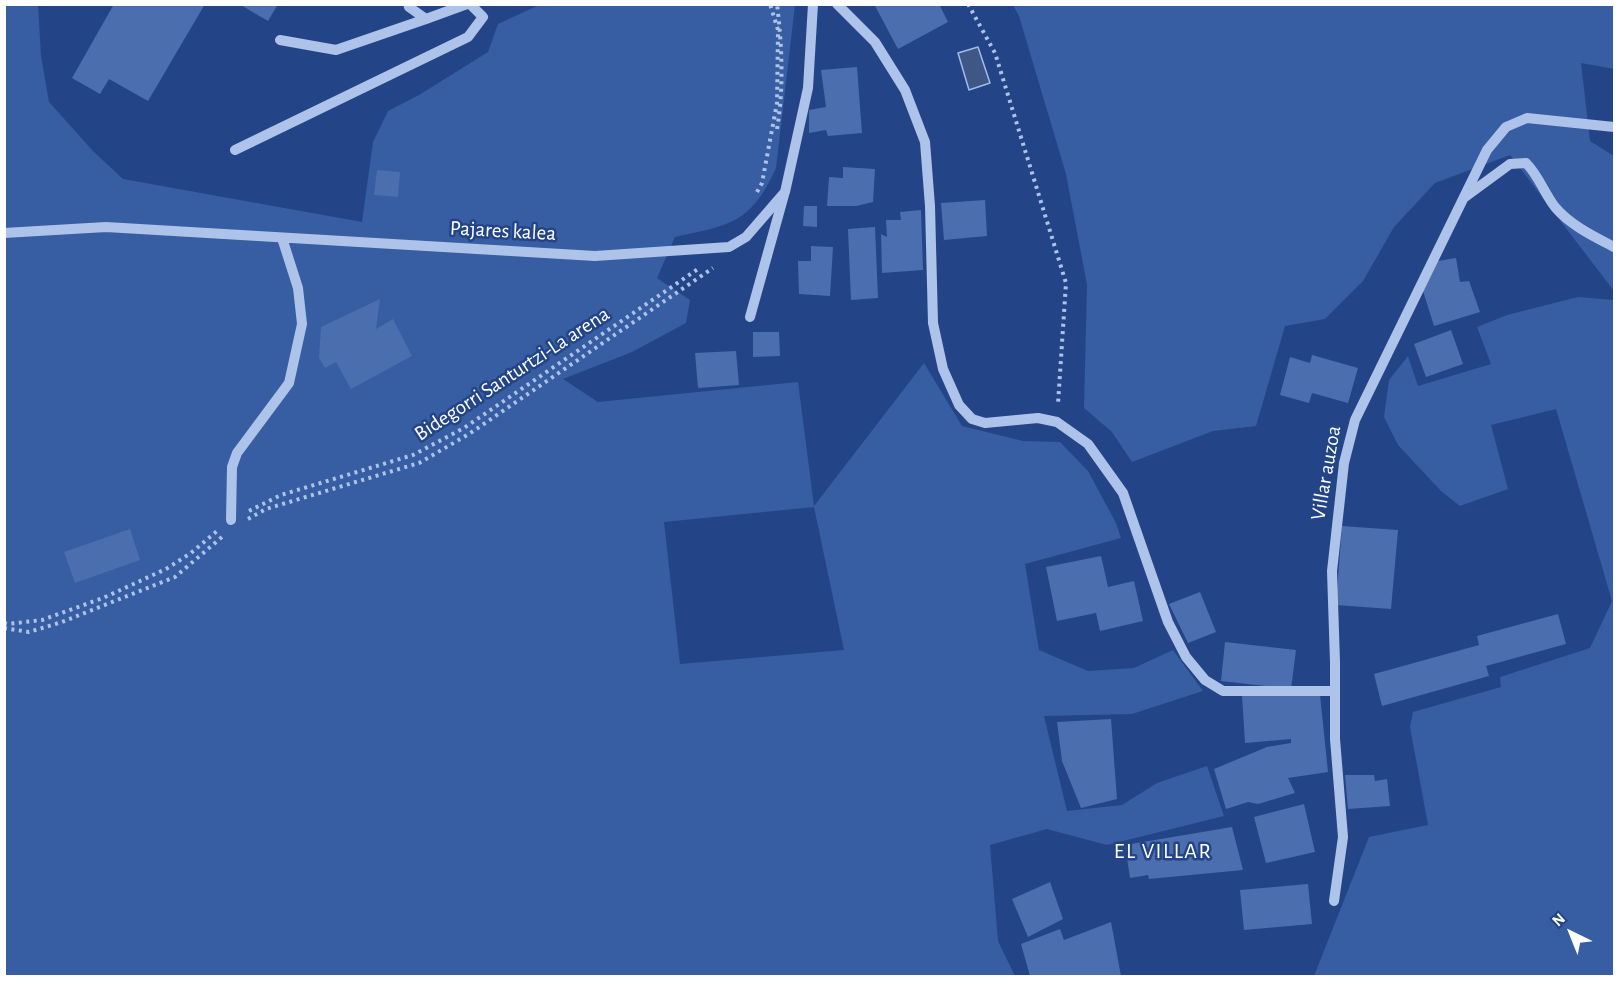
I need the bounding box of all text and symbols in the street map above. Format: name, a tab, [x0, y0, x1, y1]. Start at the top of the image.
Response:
street label: Pajares kalea	[449, 216, 557, 246]
street label: Bidegorri Santurtzi-La arena	[410, 301, 614, 447]
street label: Villar auzoa	[1305, 424, 1347, 522]
district label: EL VILLAR	[1114, 838, 1212, 864]
north arrow	[1541, 903, 1601, 963]
text: N	[1549, 910, 1568, 929]

